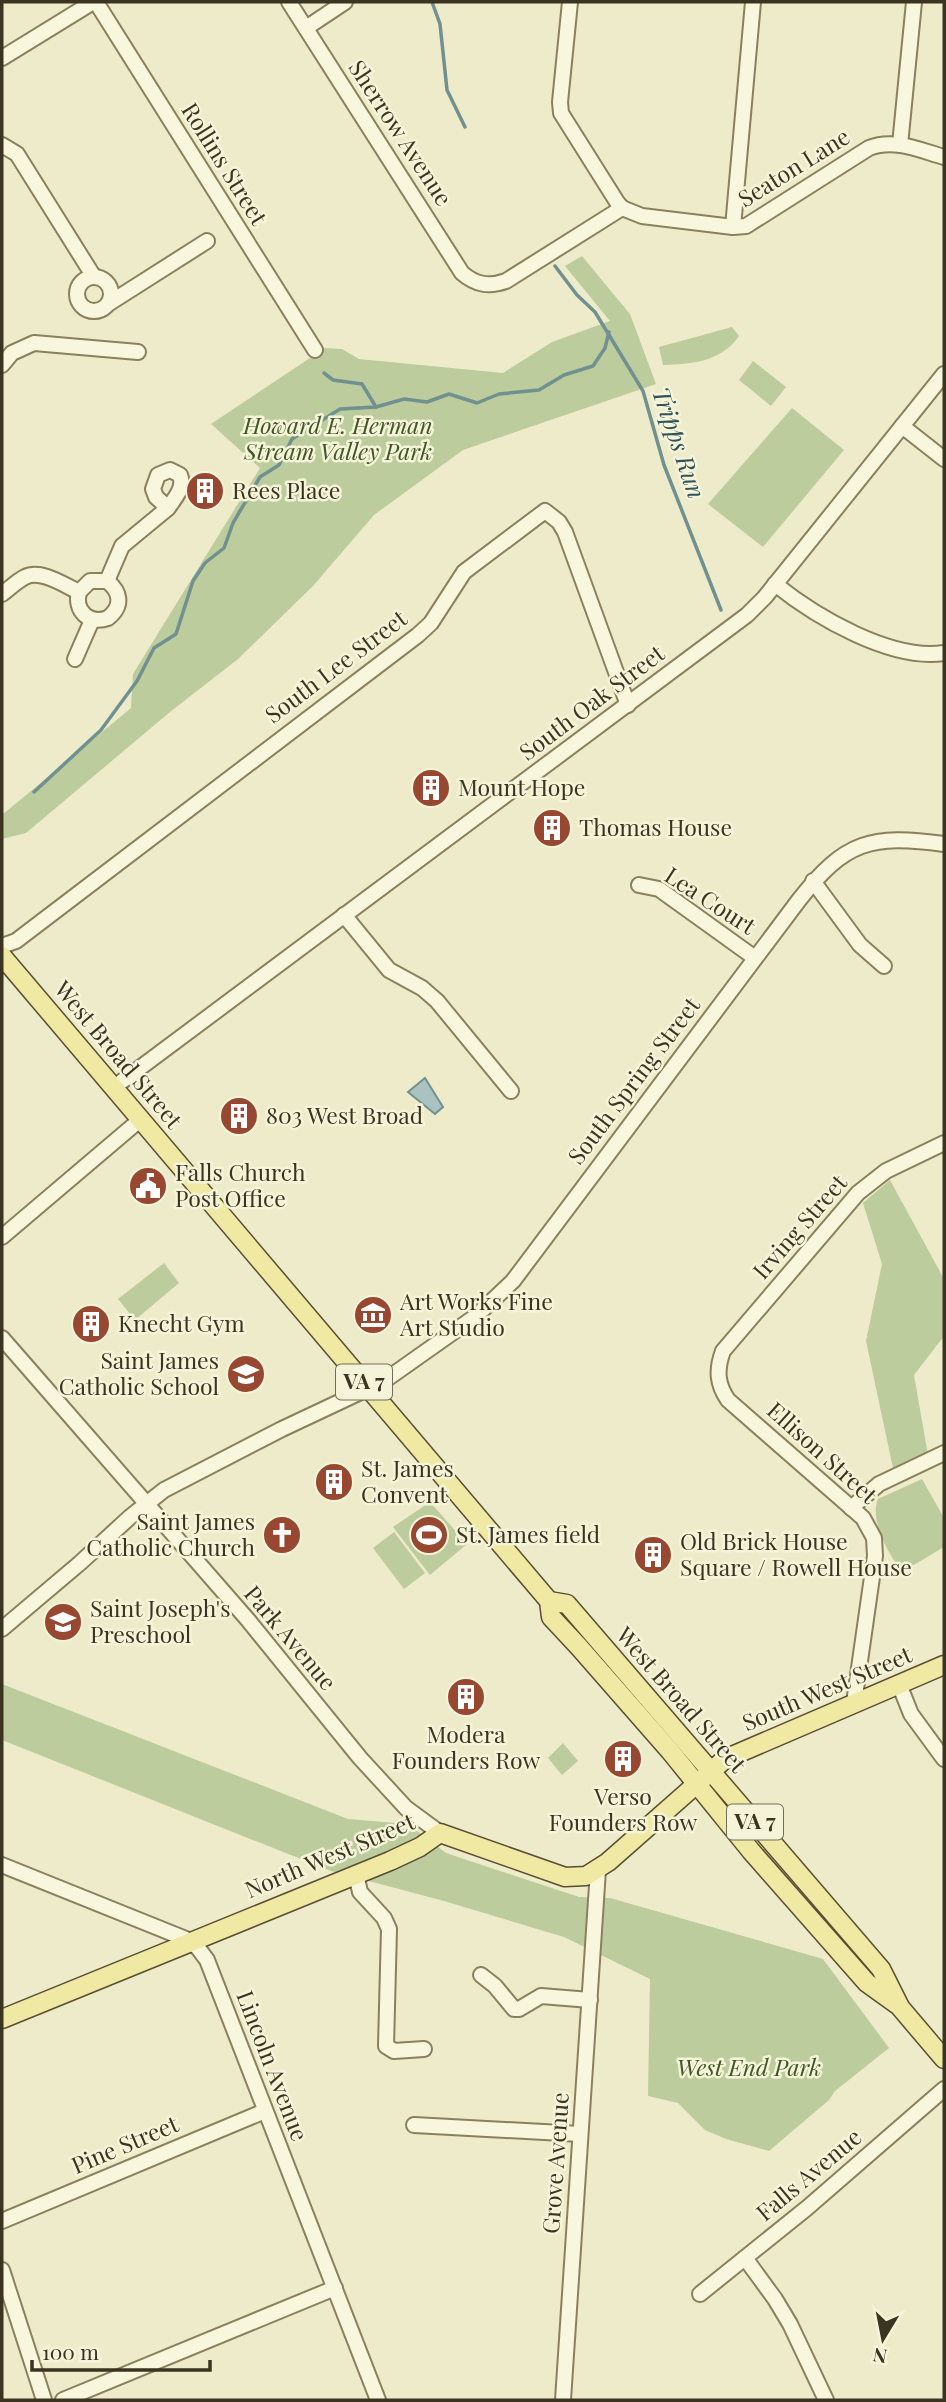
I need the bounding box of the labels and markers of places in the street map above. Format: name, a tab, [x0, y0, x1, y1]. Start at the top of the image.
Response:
building icon: Rees Place	[184, 470, 226, 512]
place label: Rees Place	[232, 474, 340, 505]
building icon: Mount Hope	[410, 767, 452, 809]
place label: Mount Hope	[458, 771, 585, 802]
building icon: Thomas House	[531, 807, 573, 849]
place label: Thomas House	[579, 811, 732, 842]
building icon: 803 West Broad	[218, 1095, 260, 1137]
place label: 803 West Broad	[266, 1099, 423, 1130]
place label: Falls Church Post Office	[175, 1156, 306, 1213]
public building icon: Falls Church Post Office	[127, 1165, 169, 1207]
place label: Art Works Fine Art Studio	[399, 1285, 553, 1342]
museum icon: Art Works Fine Art Studio	[352, 1294, 394, 1336]
building icon: Knecht Gym	[70, 1303, 112, 1345]
place label: Knecht Gym	[118, 1307, 245, 1338]
place label: Saint James Catholic School	[59, 1344, 219, 1401]
school or university icon: Saint James Catholic School	[225, 1353, 267, 1395]
place label: St. James Convent	[361, 1452, 454, 1509]
building icon: St. James Convent	[313, 1461, 355, 1503]
place label: Saint James Catholic Church	[86, 1505, 255, 1562]
church icon: Saint James Catholic Church	[261, 1514, 303, 1556]
sports icon: St. James field	[408, 1514, 450, 1556]
place label: St. James field	[456, 1518, 600, 1549]
place label: Old Brick House Square / Rowell House	[680, 1525, 912, 1582]
building icon: Old Brick House Square / Rowell House	[632, 1534, 674, 1576]
place label: Saint Joseph's Preschool	[90, 1592, 230, 1649]
school or university icon: Saint Joseph's Preschool	[42, 1601, 84, 1643]
building icon: Modera Founders Row	[445, 1676, 487, 1718]
place label: Modera Founders Row	[392, 1718, 541, 1775]
building icon: Verso Founders Row	[602, 1738, 644, 1780]
place label: Verso Founders Row	[549, 1780, 698, 1837]

